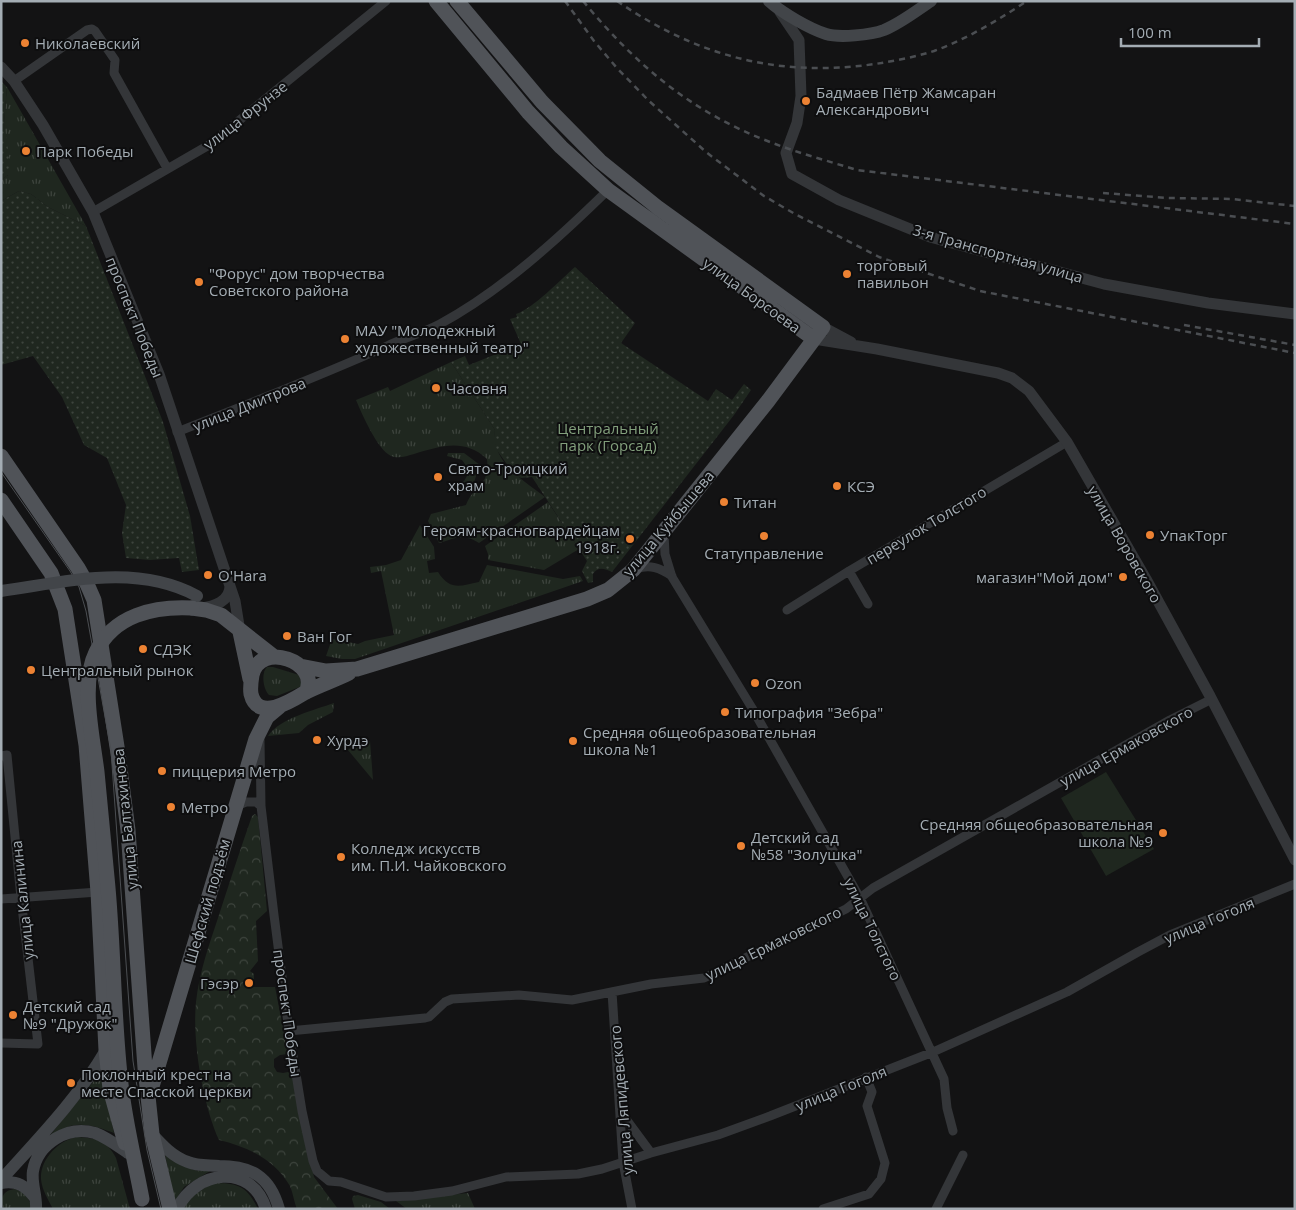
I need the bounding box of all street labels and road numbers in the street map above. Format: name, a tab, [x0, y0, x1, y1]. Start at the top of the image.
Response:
street label: улица Фрунзе	[199, 76, 291, 154]
street label: 3-я Транспортная улица	[911, 219, 1085, 287]
street label: улица Борсоева	[699, 253, 805, 337]
street label: проспект Победы	[102, 254, 168, 380]
street label: улица Дмитрова	[189, 372, 309, 436]
street label: улица Куйбышева	[618, 466, 718, 580]
street label: переулок Толстого	[862, 481, 990, 569]
street label: улица Воровского	[1083, 482, 1167, 606]
street label: улица Ермаковского	[1056, 701, 1196, 791]
street label: улица Балтахинова	[108, 748, 142, 890]
street label: Шефский подъём	[180, 836, 234, 966]
street label: улица Калинина	[6, 839, 38, 961]
street label: улица Толстого	[839, 874, 907, 984]
street label: улица Гоголя	[1161, 892, 1257, 948]
street label: улица Ермаковского	[702, 901, 844, 985]
street label: проспект Победы	[269, 948, 307, 1078]
street label: улица Ляпидевского	[604, 1024, 638, 1176]
street label: улица Гоголя	[793, 1061, 889, 1115]

